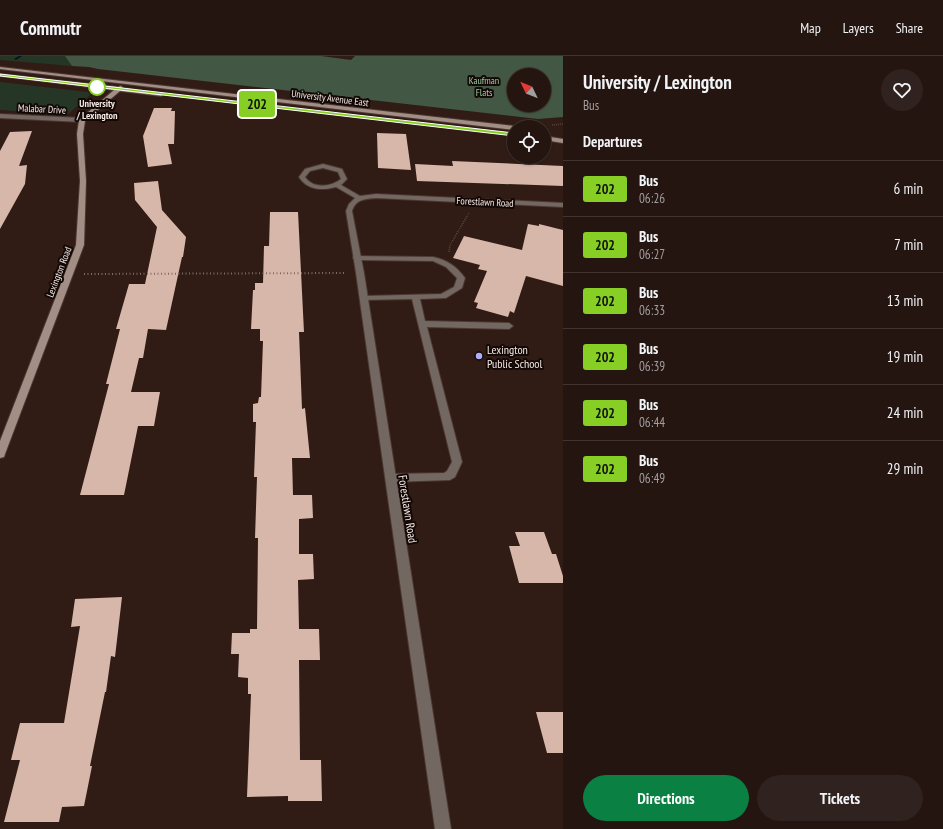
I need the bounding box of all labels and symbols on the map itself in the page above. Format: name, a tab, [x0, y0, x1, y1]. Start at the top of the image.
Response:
north arrow	[507, 68, 551, 112]
park label: Kaufman Flats	[469, 74, 499, 99]
marker: University / Lexington	[88, 78, 106, 96]
street label: University Avenue East	[291, 87, 370, 109]
line badge: 202	[234, 91, 280, 117]
place label: University / Lexington	[75, 97, 118, 122]
street label: Malabar Drive	[18, 101, 66, 117]
street label: Forestlawn Road	[456, 194, 514, 210]
street label: Lexington Road	[43, 245, 75, 299]
place label: Lexington Public School	[487, 342, 543, 371]
marker: Lexington Public School	[474, 351, 484, 361]
street label: Forestlawn Road	[395, 474, 421, 544]

